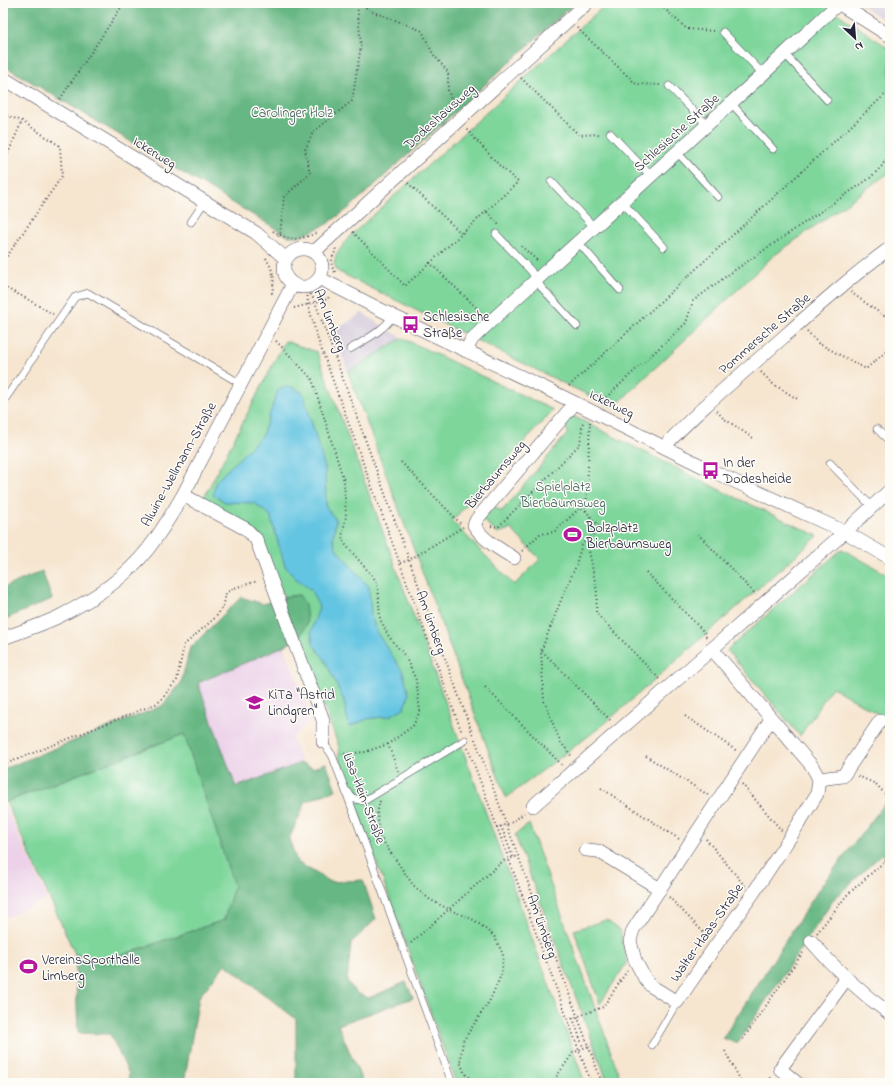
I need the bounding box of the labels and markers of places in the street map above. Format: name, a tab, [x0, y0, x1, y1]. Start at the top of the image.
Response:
place label: Schlesische Straße	[423, 307, 490, 344]
bus stop icon: Schlesische Straße	[400, 314, 420, 334]
place label: In der Dodesheide	[722, 453, 792, 490]
bus stop icon: In der Dodesheide	[700, 460, 720, 480]
place label: Bolzplatz Bierbaumsweg	[585, 518, 671, 556]
sports icon: Bolzplatz Bierbaumsweg	[563, 525, 583, 545]
place label: KiTa "Astrid Lindgren"	[268, 685, 335, 723]
school or university icon: KiTa "Astrid Lindgren"	[245, 692, 265, 712]
place label: VereinsSporthalle Limberg	[41, 950, 141, 988]
sports icon: VereinsSporthalle Limberg	[19, 957, 39, 977]

